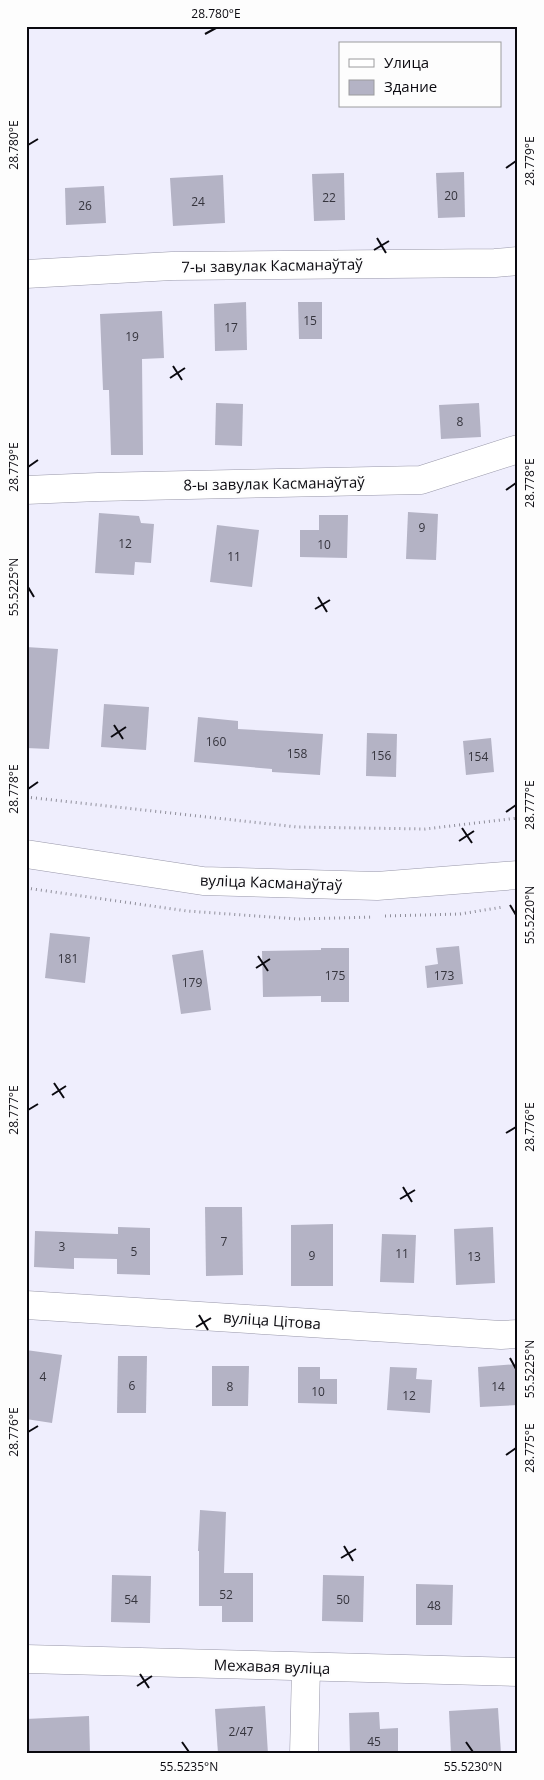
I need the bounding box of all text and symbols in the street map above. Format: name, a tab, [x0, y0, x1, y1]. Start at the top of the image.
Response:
text: 28.780°E	[191, 5, 241, 22]
legend	[339, 42, 502, 108]
text: Улица	[384, 52, 429, 72]
text: Здание	[384, 76, 437, 96]
text: 28.780°E	[5, 120, 22, 170]
text: 28.779°E	[521, 136, 538, 186]
house number: 20	[444, 187, 458, 204]
house number: 22	[322, 189, 336, 206]
house number: 24	[191, 193, 205, 210]
house number: 26	[78, 197, 92, 214]
street label: 7-ы завулак Касманаўтаў	[181, 253, 363, 277]
house number: 15	[303, 312, 317, 329]
house number: 17	[224, 319, 238, 336]
house number: 19	[125, 328, 139, 345]
house number: 8	[457, 413, 464, 430]
text: 28.779°E	[5, 442, 22, 492]
text: 28.778°E	[521, 458, 538, 508]
street label: 8-ы завулак Касманаўтаў	[183, 471, 365, 495]
house number: 9	[419, 519, 426, 536]
house number: 12	[118, 535, 132, 552]
house number: 10	[317, 536, 331, 553]
house number: 11	[227, 548, 241, 565]
text: 55.5225°N	[5, 558, 22, 616]
house number: 160	[206, 733, 226, 750]
house number: 158	[287, 745, 307, 762]
house number: 156	[371, 747, 391, 764]
house number: 154	[468, 748, 488, 765]
text: 28.778°E	[5, 764, 22, 814]
text: 28.777°E	[521, 780, 538, 830]
street label: вуліца Касманаўтаў	[199, 870, 343, 894]
text: 55.5220°N	[521, 886, 538, 944]
house number: 181	[58, 950, 78, 967]
house number: 175	[325, 967, 345, 984]
house number: 173	[434, 967, 454, 984]
house number: 179	[182, 974, 202, 991]
text: 28.777°E	[5, 1085, 22, 1135]
text: 28.776°E	[521, 1102, 538, 1152]
house number: 7	[221, 1233, 228, 1250]
house number: 3	[59, 1238, 66, 1255]
house number: 5	[131, 1243, 138, 1260]
house number: 11	[395, 1245, 409, 1262]
house number: 9	[309, 1247, 316, 1264]
house number: 13	[467, 1248, 481, 1265]
street label: вуліца Цітова	[222, 1307, 322, 1333]
text: 55.5225°N	[521, 1340, 538, 1398]
house number: 4	[40, 1368, 47, 1385]
house number: 6	[129, 1377, 136, 1394]
house number: 8	[227, 1378, 234, 1395]
house number: 14	[491, 1378, 505, 1395]
house number: 10	[311, 1383, 325, 1400]
house number: 12	[402, 1387, 416, 1404]
text: 28.776°E	[5, 1407, 22, 1457]
text: 28.775°E	[521, 1423, 538, 1473]
house number: 52	[219, 1586, 233, 1603]
house number: 54	[124, 1591, 138, 1608]
house number: 50	[336, 1591, 350, 1608]
house number: 48	[427, 1597, 441, 1614]
street label: Межавая вуліца	[213, 1654, 331, 1678]
house number: 2/47	[229, 1723, 254, 1740]
house number: 45	[367, 1733, 381, 1750]
text: 55.5235°N	[160, 1758, 218, 1775]
text: 55.5230°N	[444, 1758, 502, 1775]

